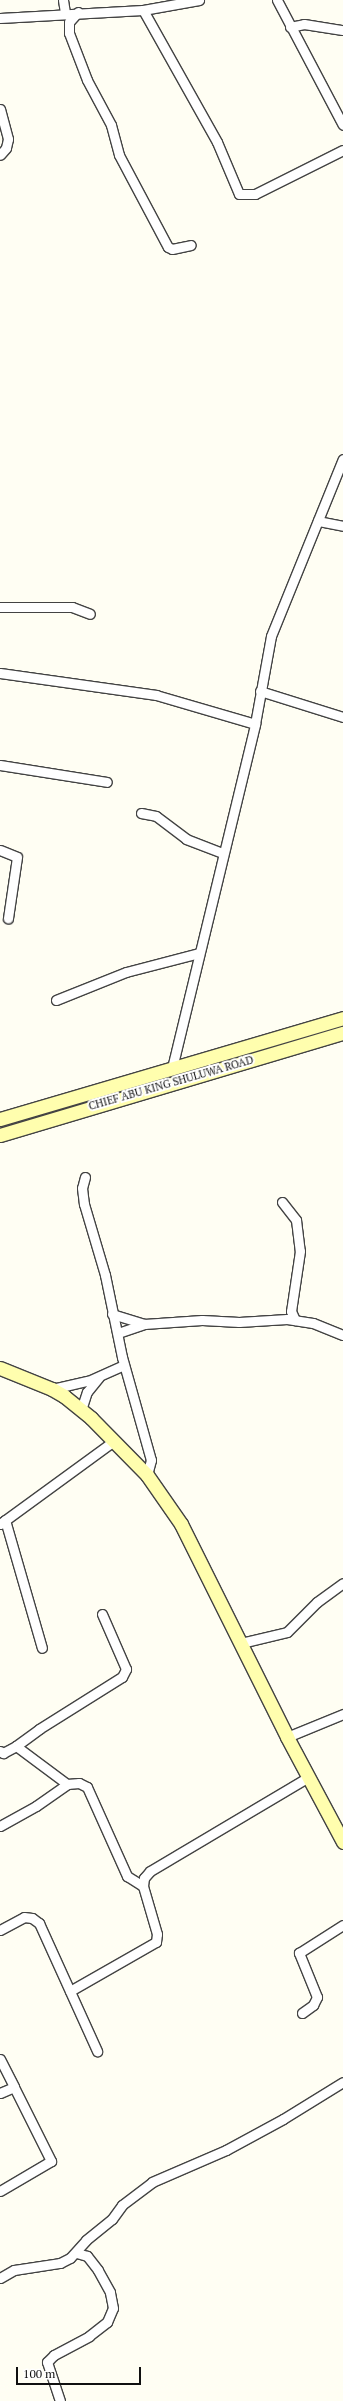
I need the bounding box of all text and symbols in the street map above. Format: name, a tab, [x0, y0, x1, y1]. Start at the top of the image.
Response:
street label: CHIEF ABU KING SHULUWA ROAD	[87, 1053, 255, 1113]
scale bar	[18, 2359, 143, 2385]
text: 100 m	[23, 2366, 55, 2381]

